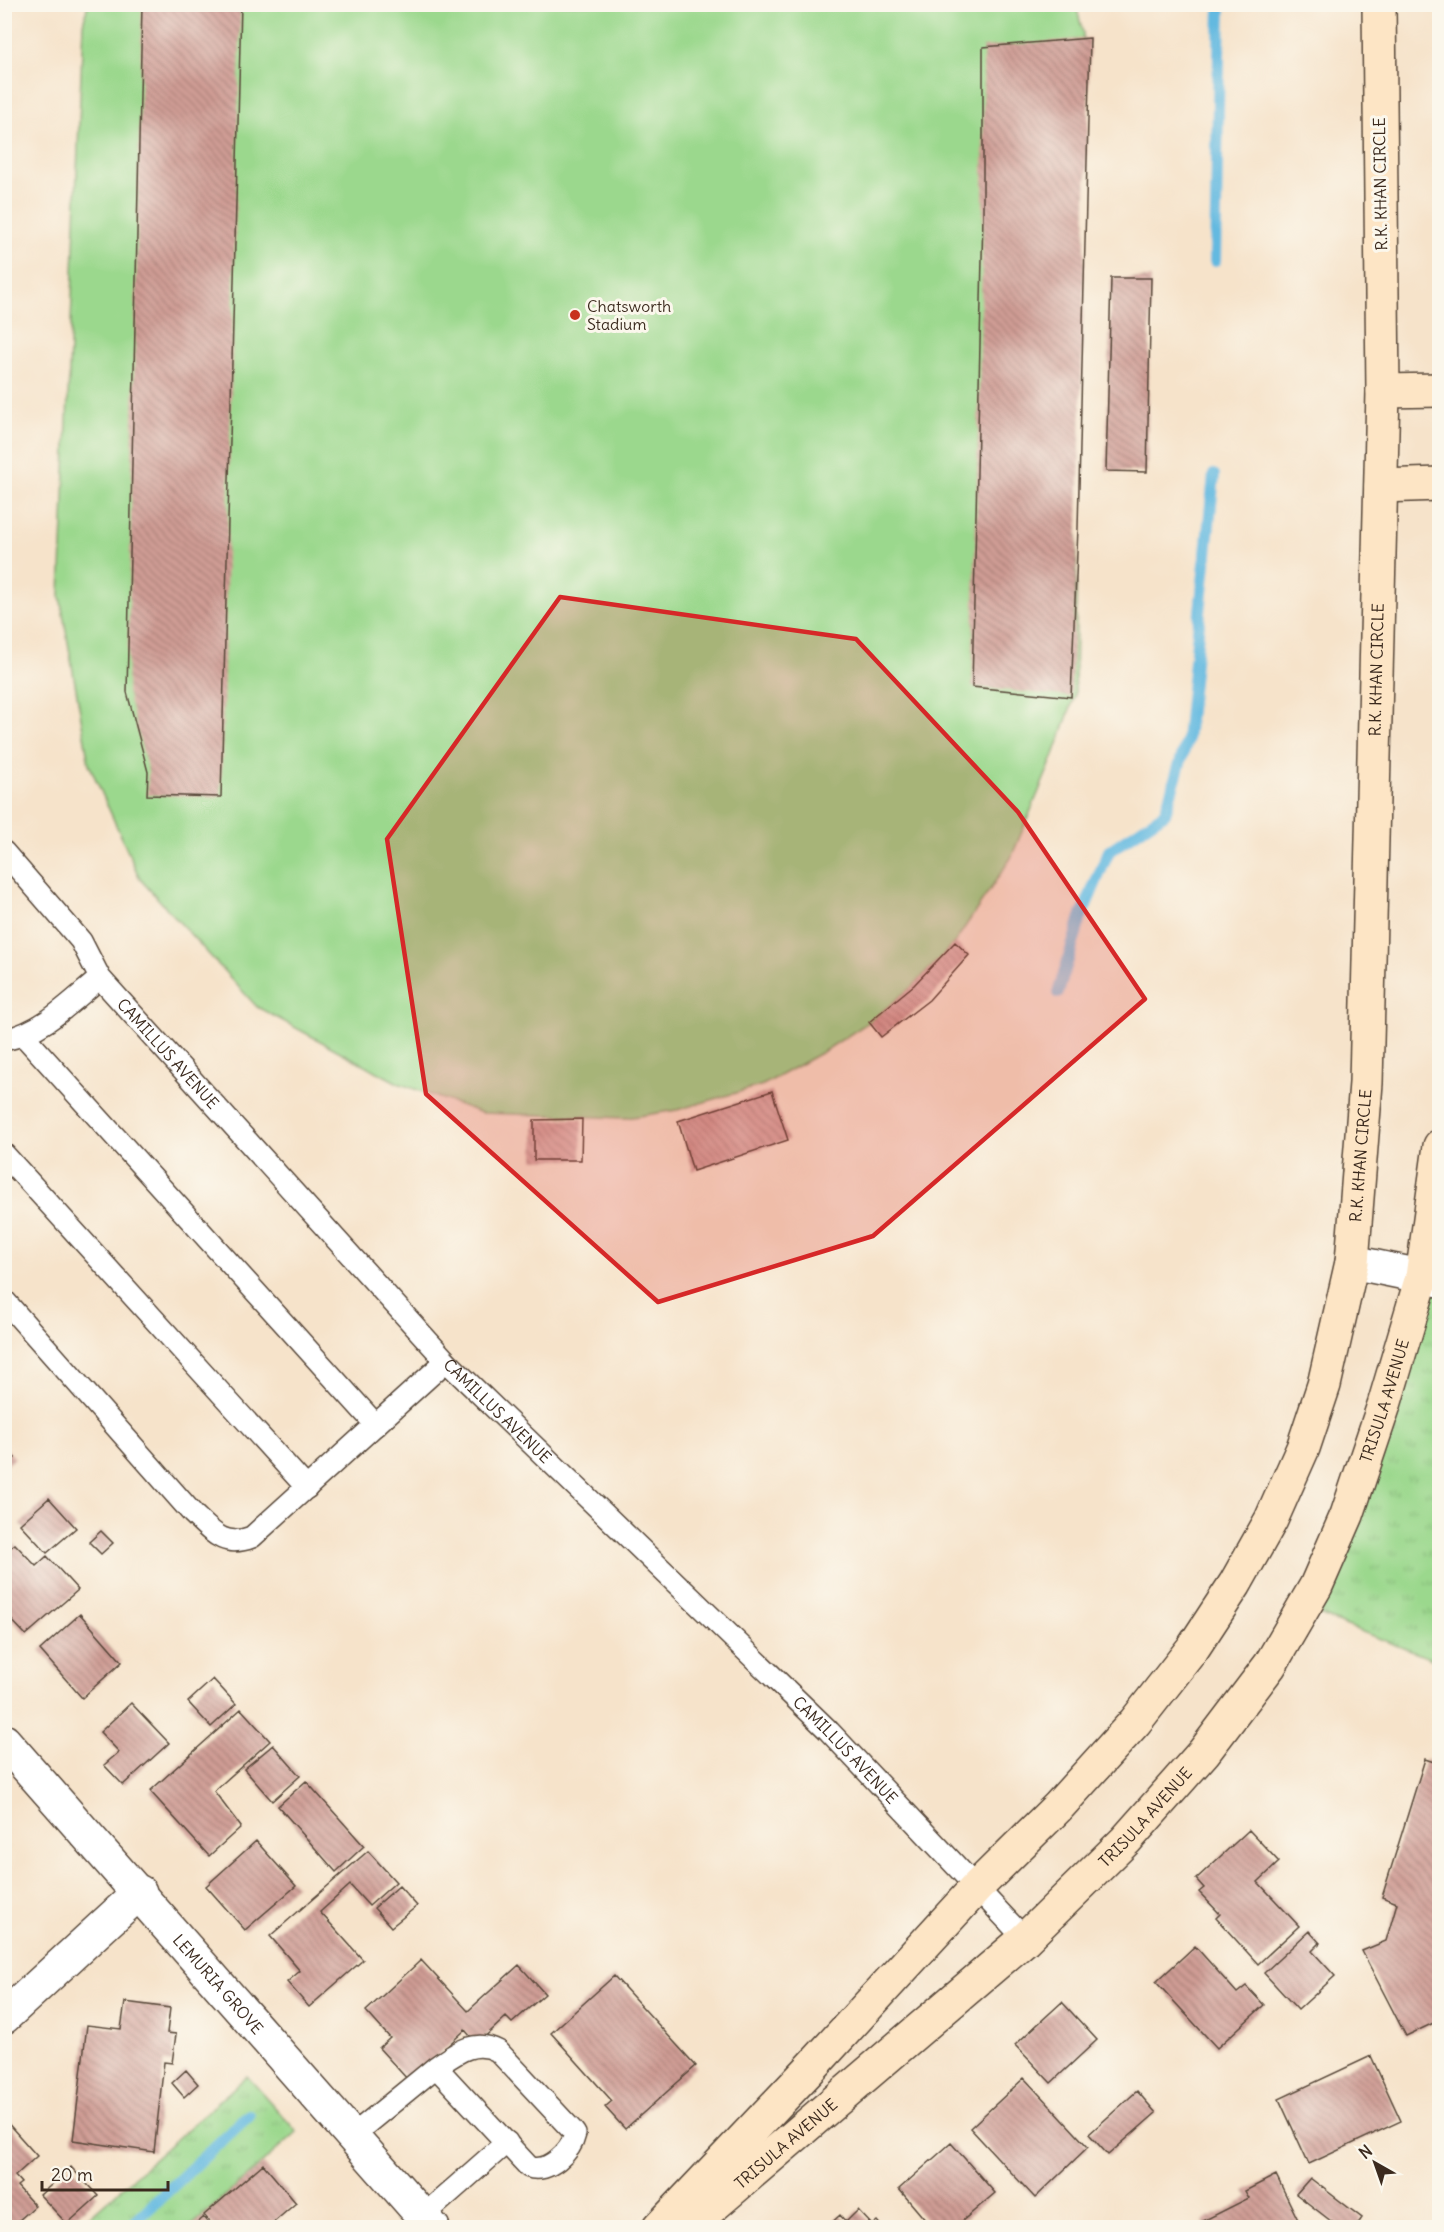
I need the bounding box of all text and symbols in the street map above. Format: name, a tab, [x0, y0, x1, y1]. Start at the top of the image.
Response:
street label: R.K. KHAN CIRCLE	[1369, 117, 1391, 251]
place label: Chatsworth Stadium	[587, 296, 671, 334]
marker: Chatsworth Stadium	[568, 308, 582, 322]
street label: R.K. KHAN CIRCLE	[1365, 603, 1388, 737]
street label: CAMILLUS AVENUE	[113, 994, 223, 1113]
street label: R.K. KHAN CIRCLE	[1345, 1088, 1375, 1223]
street label: TRISULA AVENUE	[1355, 1336, 1413, 1465]
street label: CAMILLUS AVENUE	[439, 1354, 556, 1467]
street label: CAMILLUS AVENUE	[789, 1692, 902, 1808]
street label: TRISULA AVENUE	[1094, 1763, 1196, 1871]
street label: LEMURIA GROVE	[169, 1930, 268, 2038]
street label: TRISULA AVENUE	[730, 2094, 841, 2193]
north arrow	[1345, 2133, 1405, 2193]
text: N	[1355, 2140, 1376, 2163]
scale bar	[42, 2154, 168, 2192]
text: 20 m	[51, 2163, 93, 2186]

